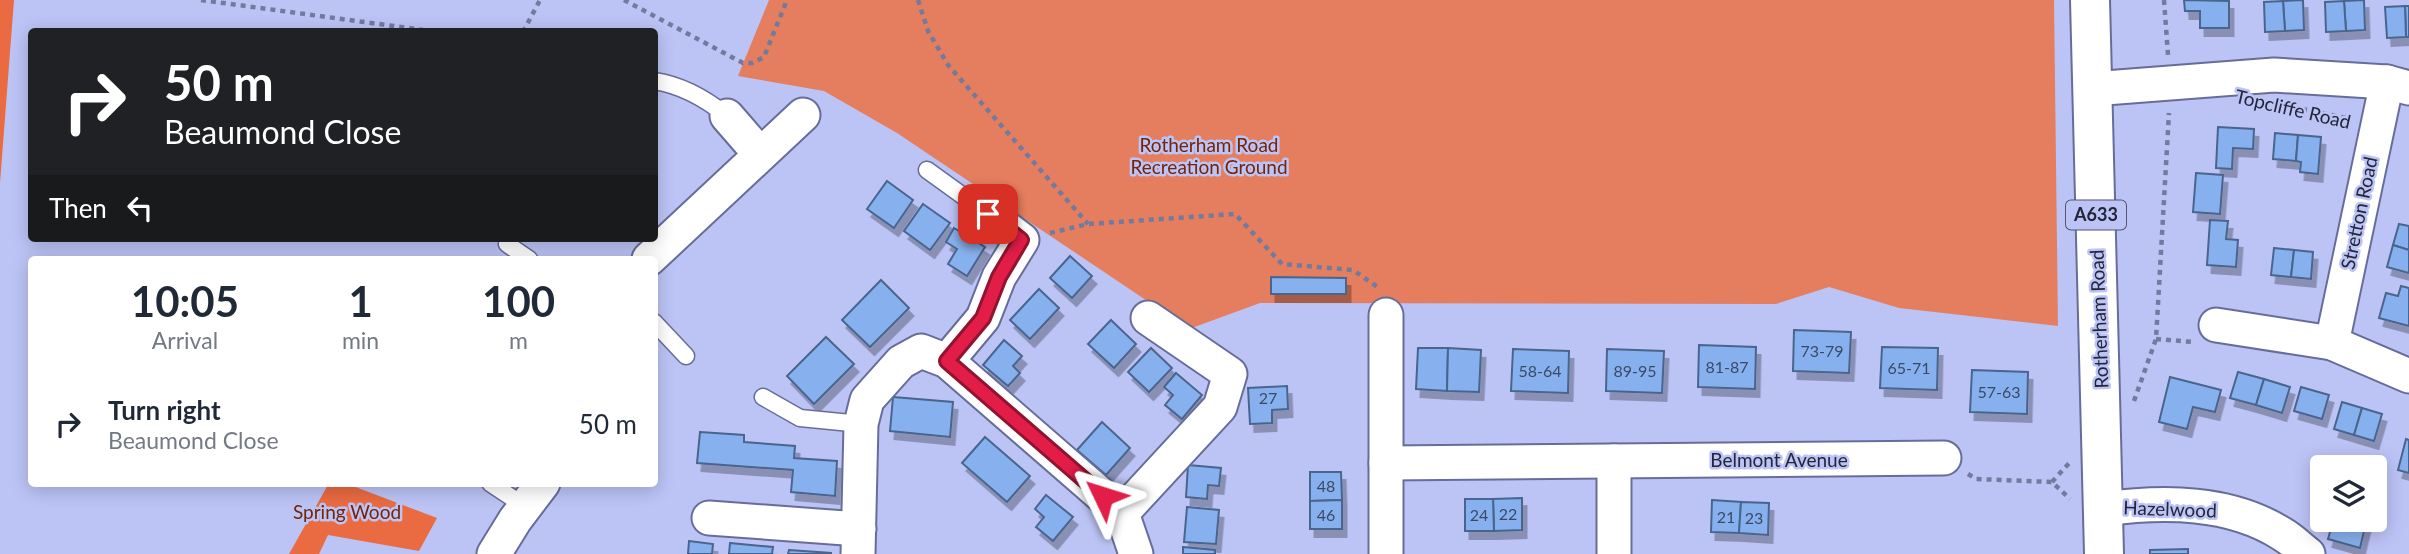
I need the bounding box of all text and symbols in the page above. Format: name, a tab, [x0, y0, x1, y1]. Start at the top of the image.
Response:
text: 50 m	[164, 53, 274, 111]
icon: right	[49, 56, 140, 147]
street label: Topcliffe Road	[2233, 84, 2353, 133]
text: Beaumond Close	[164, 112, 401, 151]
park label: Rotherham Road Recreation Ground	[1130, 133, 1288, 178]
street label: Stretton Road	[2335, 155, 2382, 271]
pin	[958, 184, 1018, 244]
icon: left	[121, 189, 159, 227]
text: Then	[49, 192, 107, 224]
icon: arrive	[969, 195, 1007, 233]
road number: A633	[2066, 200, 2126, 230]
street label: Rotherham Road	[2085, 249, 2112, 389]
text: 10:05	[131, 276, 239, 326]
text: 1	[348, 276, 373, 326]
text: 100	[482, 276, 555, 326]
text: Arrival	[152, 326, 218, 354]
text: min	[342, 326, 379, 354]
text: m	[509, 326, 528, 354]
house number: 73-79	[1800, 341, 1844, 360]
house number: 81-87	[1705, 357, 1749, 376]
house number: 65-71	[1887, 358, 1931, 377]
house number: 58-64	[1518, 361, 1562, 380]
house number: 89-95	[1613, 361, 1657, 380]
house number: 57-63	[1977, 382, 2021, 401]
house number: 27	[1259, 388, 1277, 407]
text: Turn right	[108, 394, 221, 426]
icon: right	[49, 405, 87, 443]
text: 50 m	[579, 408, 637, 440]
text: Beaumond Close	[108, 426, 279, 454]
street label: Belmont Avenue	[1710, 448, 1848, 471]
map controls	[2310, 455, 2387, 532]
button: layers	[2310, 455, 2387, 532]
position arrow	[1066, 459, 1140, 533]
house number: 48	[1317, 476, 1335, 495]
street label: Hazelwood	[2123, 495, 2217, 522]
park label: Spring Wood	[293, 500, 401, 523]
house number: 22	[1499, 504, 1517, 523]
house number: 46	[1317, 505, 1335, 524]
house number: 24	[1470, 505, 1488, 524]
house number: 21	[1717, 507, 1735, 526]
house number: 23	[1745, 508, 1763, 527]

